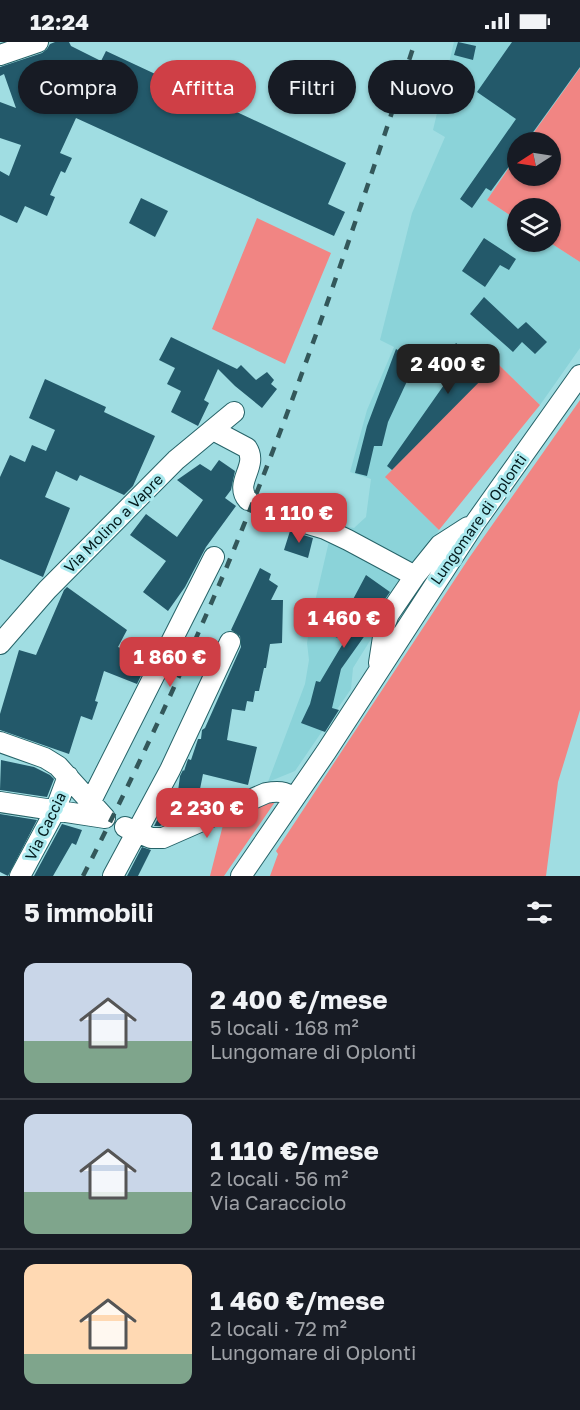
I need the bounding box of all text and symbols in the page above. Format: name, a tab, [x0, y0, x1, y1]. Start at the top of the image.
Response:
text: 12:24	[30, 8, 89, 35]
chip: Compra	[18, 60, 138, 114]
chip: Affitta	[150, 60, 256, 114]
chip: Filtri	[268, 60, 356, 114]
chip: Nuovo	[368, 60, 475, 114]
north arrow	[507, 132, 561, 186]
map controls	[507, 132, 561, 252]
button: layers	[507, 198, 561, 252]
pin: 2 400 €	[393, 344, 503, 395]
text: 2 400 €	[411, 351, 485, 375]
street label: Lungomare di Oplonti	[426, 450, 530, 588]
street label: Via Molino a Vapre	[60, 470, 166, 576]
pin: 1 110 €	[244, 493, 354, 544]
text: 1 110 €	[265, 500, 333, 524]
pin: 1 460 €	[289, 598, 399, 649]
text: 1 460 €	[308, 605, 380, 629]
pin: 1 860 €	[115, 637, 225, 688]
text: 1 860 €	[134, 644, 206, 668]
pin: 2 230 €	[152, 788, 262, 839]
street label: Via Caccia	[21, 789, 69, 863]
text: 2 230 €	[170, 795, 244, 819]
icon: filters	[523, 896, 556, 929]
text: 5 immobili	[24, 897, 154, 928]
text: 2 400 €/mese	[210, 984, 388, 1015]
icon: home	[72, 987, 144, 1059]
text: 5 locali · 168 m²	[210, 1015, 359, 1039]
text: Lungomare di Oplonti	[210, 1039, 416, 1063]
text: 1 110 €/mese	[210, 1135, 379, 1166]
icon: home	[72, 1138, 144, 1210]
text: 2 locali · 56 m²	[210, 1166, 348, 1190]
text: Via Caracciolo	[210, 1190, 346, 1214]
text: 1 460 €/mese	[210, 1285, 385, 1316]
icon: home	[72, 1288, 144, 1360]
text: 2 locali · 72 m²	[210, 1316, 347, 1340]
text: Lungomare di Oplonti	[210, 1340, 416, 1364]

